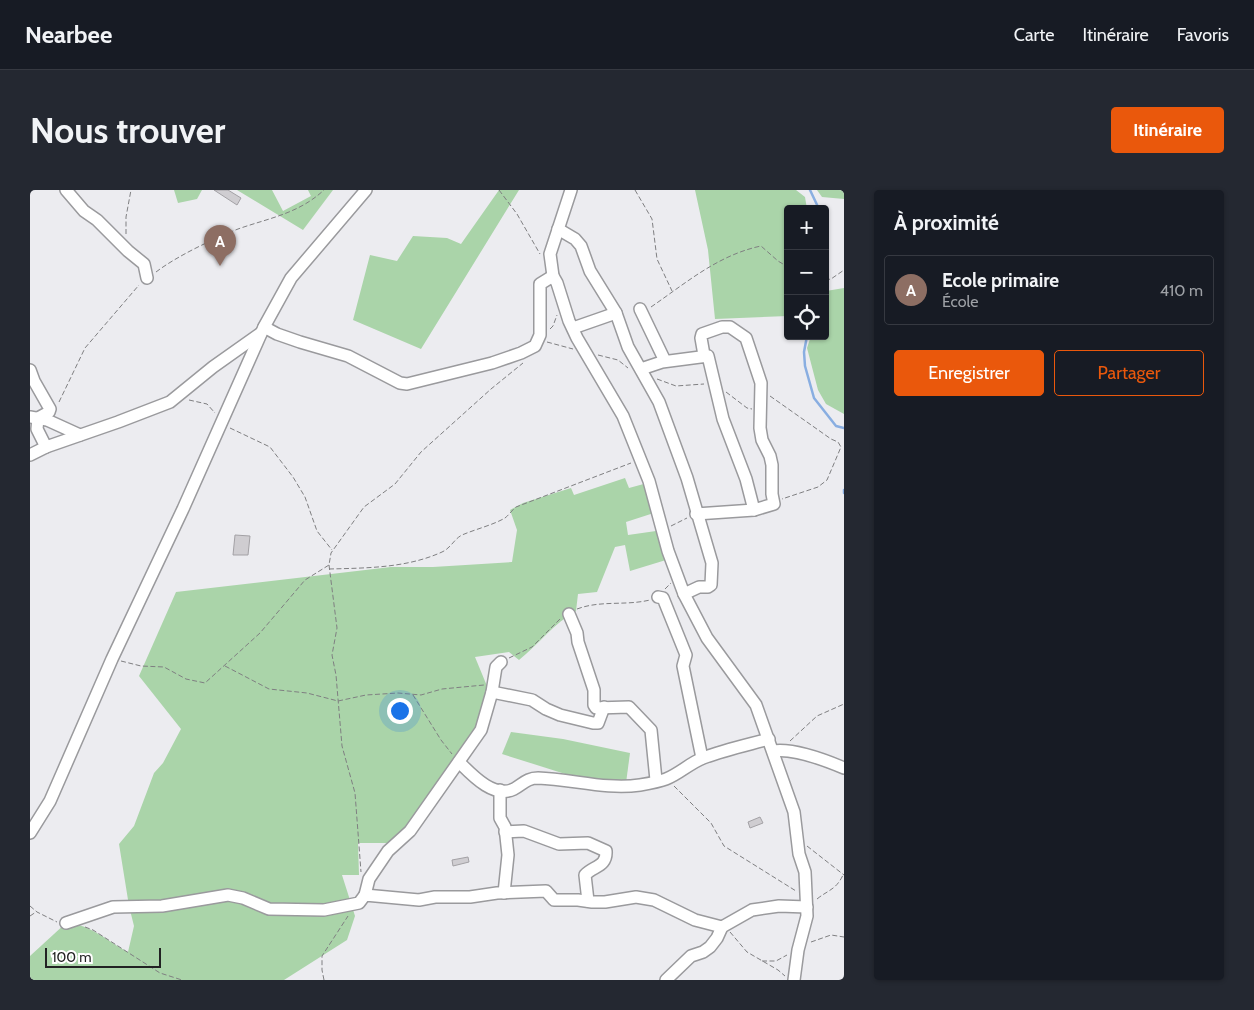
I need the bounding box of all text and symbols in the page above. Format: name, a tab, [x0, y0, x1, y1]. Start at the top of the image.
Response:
text: Nearbee	[25, 20, 112, 49]
text: Carte	[1014, 24, 1054, 46]
text: Itinéraire	[1082, 24, 1149, 46]
text: Favoris	[1177, 24, 1229, 46]
button: Itinéraire	[1111, 107, 1224, 153]
text: Nous trouver	[30, 109, 225, 152]
map controls	[784, 205, 829, 340]
button: +	[784, 205, 829, 250]
text: À proximité	[894, 210, 999, 235]
pin: A	[204, 225, 236, 266]
button: −	[784, 250, 829, 295]
text: Ecole primaire	[942, 269, 1059, 292]
text: A	[906, 281, 916, 300]
text: 410 m	[1160, 281, 1203, 300]
text: École	[942, 292, 978, 311]
button: locate	[784, 295, 829, 340]
button: Enregistrer	[894, 350, 1044, 396]
button: Partager	[1054, 350, 1204, 396]
your location	[387, 698, 413, 724]
scale bar	[45, 945, 161, 968]
text: 100 m	[52, 948, 92, 966]

